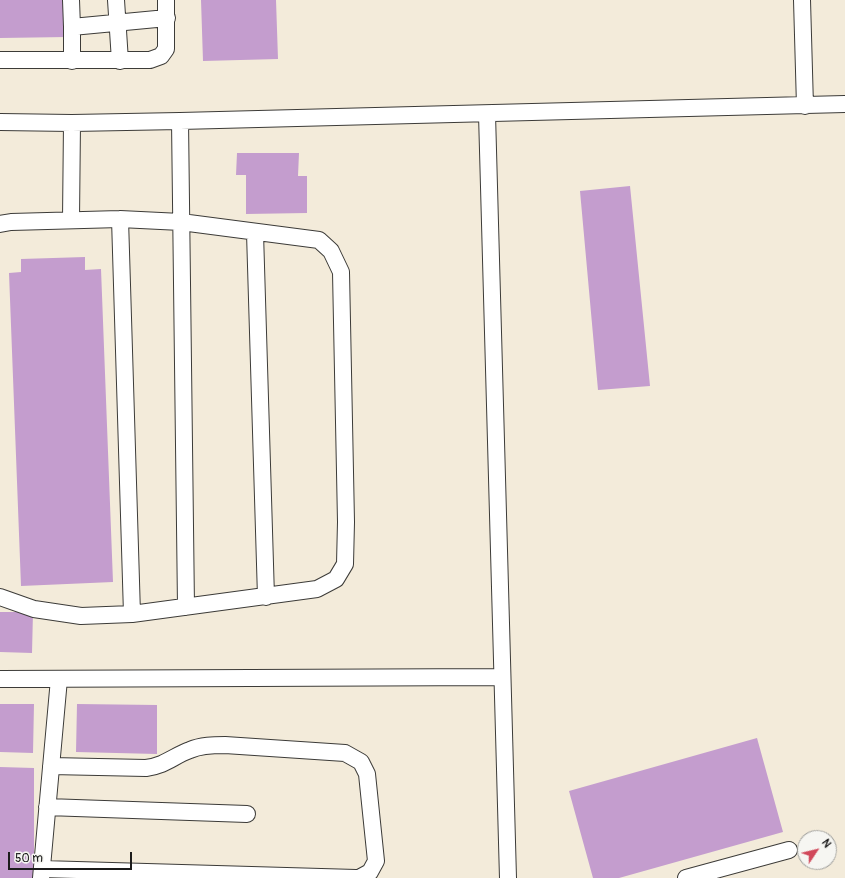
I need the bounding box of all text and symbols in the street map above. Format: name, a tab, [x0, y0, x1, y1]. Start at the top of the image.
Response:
north arrow	[797, 830, 837, 870]
text: N	[819, 837, 834, 850]
scale bar	[10, 844, 134, 870]
text: 50 m	[15, 851, 43, 866]

